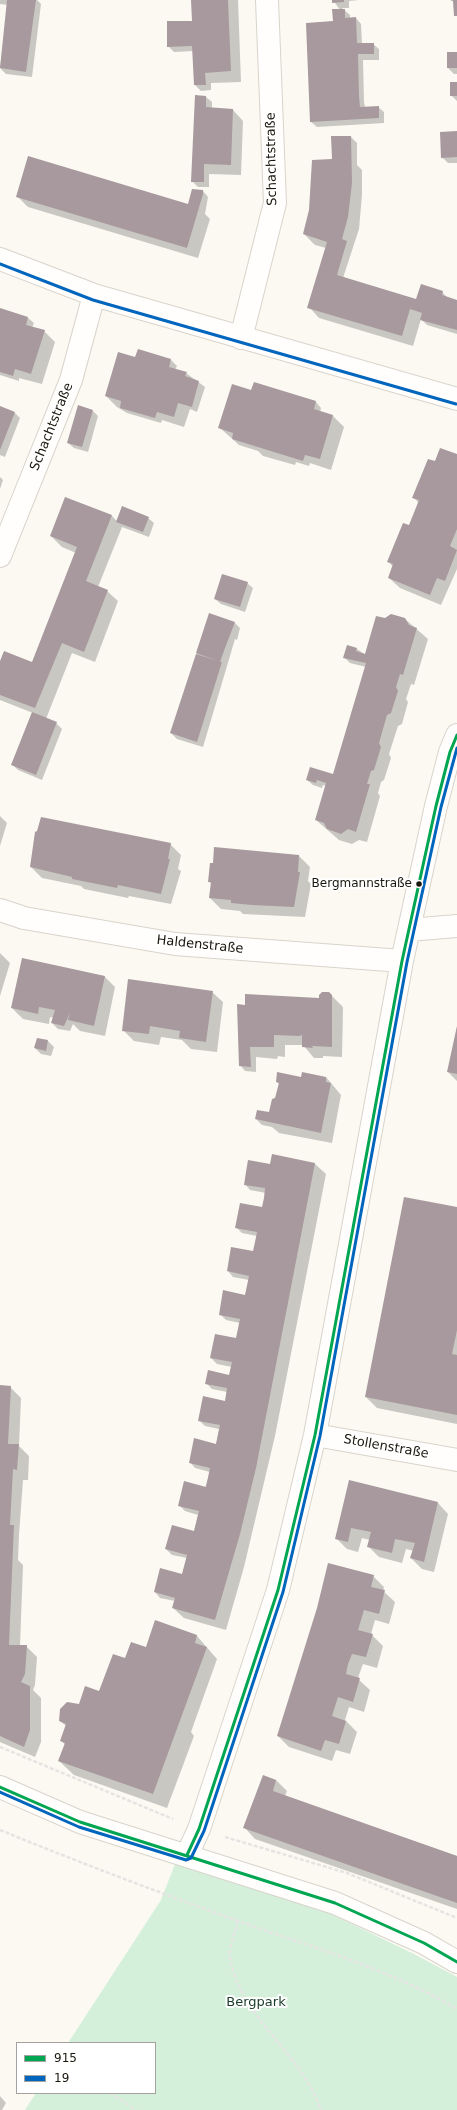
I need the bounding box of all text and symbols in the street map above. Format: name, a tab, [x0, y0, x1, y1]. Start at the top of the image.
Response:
street label: Schachtstraße	[263, 112, 281, 206]
street label: Schachtstraße	[27, 381, 77, 473]
place label: Bergmannstraße	[312, 877, 412, 891]
marker: Bergmannstraße	[414, 879, 424, 889]
street label: Haldenstraße	[156, 933, 244, 957]
street label: Stollenstraße	[342, 1432, 430, 1462]
park label: Bergpark	[226, 1995, 286, 2011]
legend	[16, 2042, 156, 2094]
text: 915	[54, 2051, 77, 2065]
text: 19	[54, 2071, 69, 2085]

